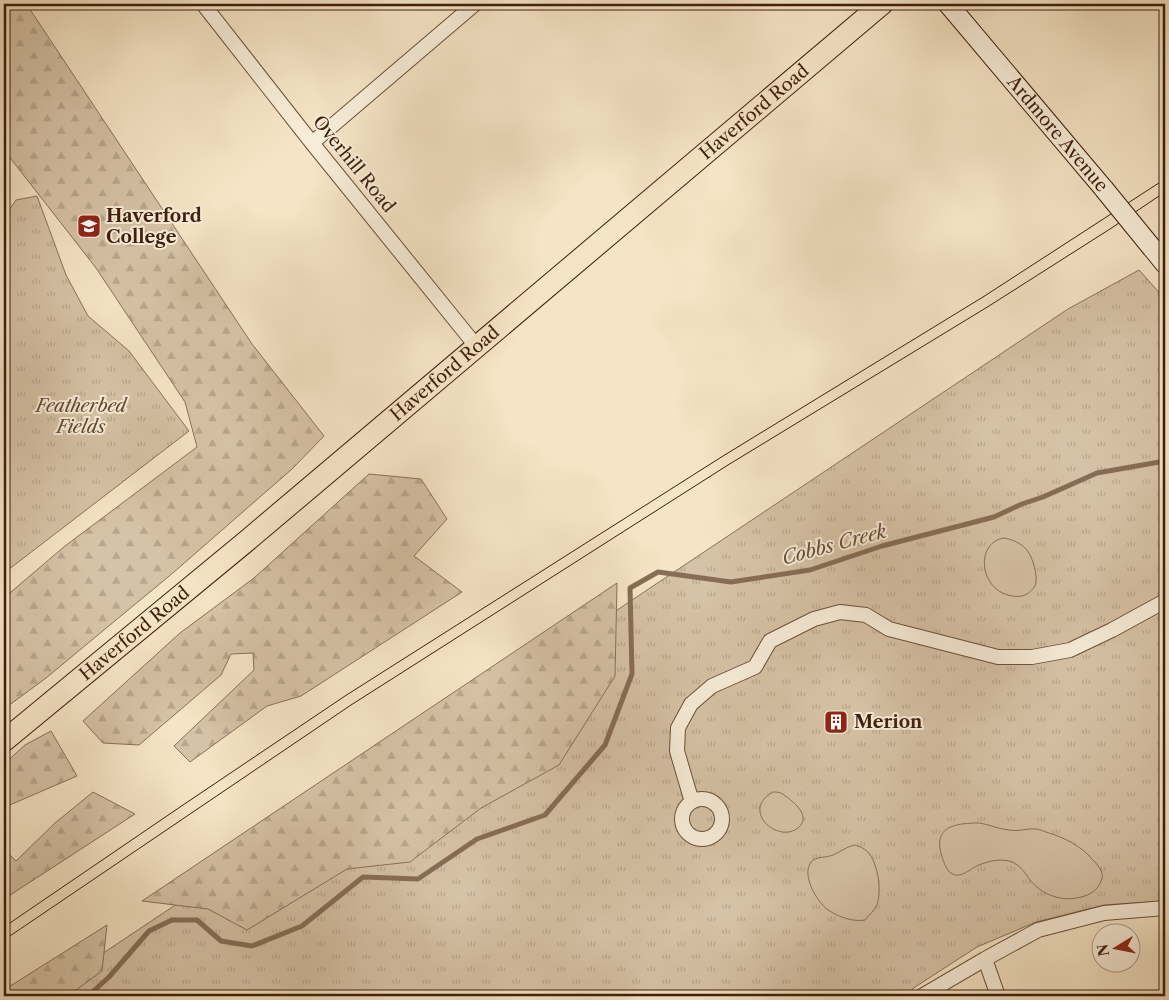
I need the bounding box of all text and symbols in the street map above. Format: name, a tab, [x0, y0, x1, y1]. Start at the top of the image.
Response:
street label: Haverford Road	[695, 60, 813, 164]
street label: Ardmore Avenue	[1002, 71, 1113, 197]
street label: Overhill Road	[308, 111, 400, 217]
place label: Haverford College	[106, 205, 202, 248]
school or university icon: Haverford College	[76, 213, 102, 239]
street label: Haverford Road	[386, 321, 504, 426]
park label: Featherbed Fields	[34, 395, 129, 438]
water label: Cobbs Creek	[779, 519, 889, 569]
street label: Haverford Road	[75, 582, 194, 685]
building icon: Merion	[823, 709, 849, 735]
place label: Merion	[854, 711, 923, 733]
north arrow	[1092, 922, 1142, 972]
text: N	[1093, 943, 1113, 958]

